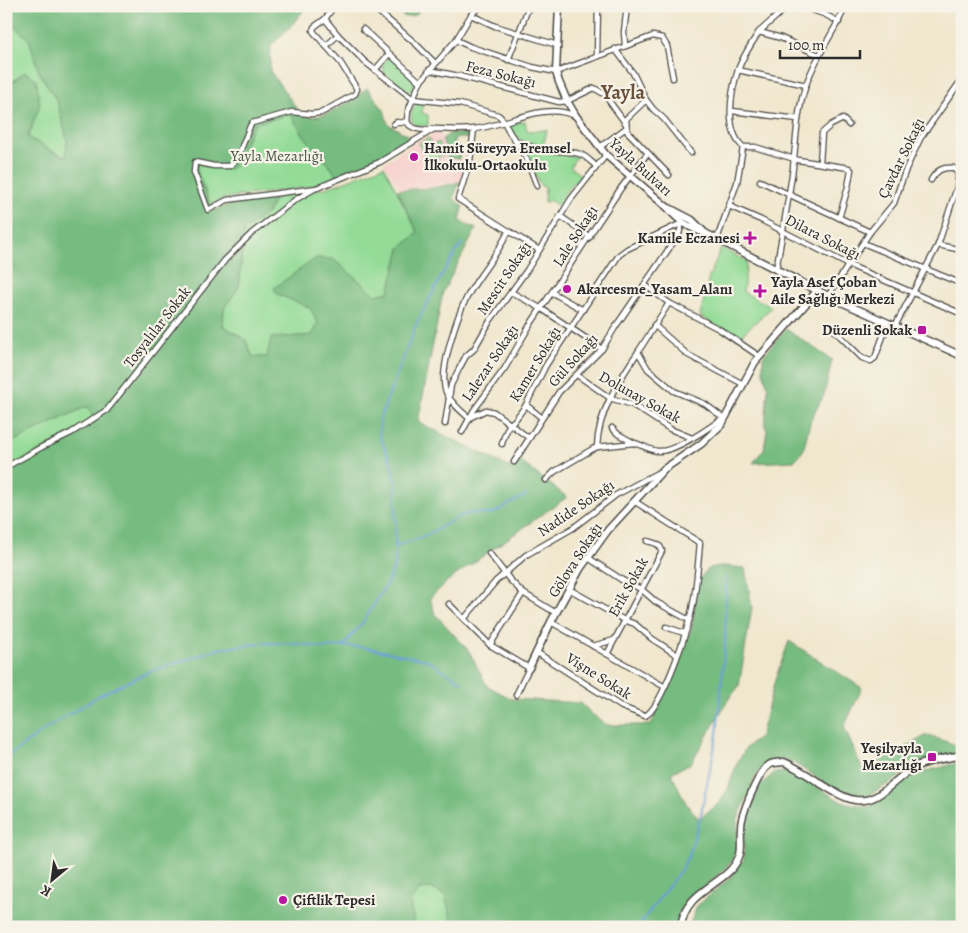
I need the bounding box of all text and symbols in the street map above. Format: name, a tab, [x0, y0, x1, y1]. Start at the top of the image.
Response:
scale bar	[780, 28, 860, 60]
text: 100 m	[788, 35, 825, 55]
street label: Feza Sokağı	[464, 56, 538, 92]
district label: Yayla	[600, 79, 645, 106]
street label: Çavdar Sokağı	[873, 114, 929, 202]
street label: Yayla Bulvarı	[604, 133, 677, 201]
place label: Hamit Süreyya Eremsel İlkokulu-Ortaokulu	[424, 138, 571, 175]
park label: Yayla Mezarlığı	[230, 146, 323, 166]
marker: Hamit Süreyya Eremsel İlkokulu-Ortaokulu	[408, 151, 420, 163]
street label: Lale Sokağı	[548, 202, 602, 270]
street label: Dilara Sokağı	[782, 209, 864, 265]
place label: Kamile Eczanesi	[638, 228, 741, 248]
marker: Kamile Eczanesi	[744, 232, 756, 244]
street label: Mescit Sokağı	[472, 237, 536, 319]
place label: Yayla Asef Çoban Aile Sağlığı Merkezi	[770, 272, 895, 309]
place label: Akarcesme_Yasam_Alanı	[576, 279, 733, 299]
street label: Tosyalılar Sokak	[119, 282, 195, 372]
marker: Akarcesme_Yasam_Alanı	[561, 283, 573, 295]
marker: Yayla Asef Çoban Aile Sağlığı Merkezi	[753, 284, 767, 298]
place label: Düzenli Sokak	[822, 320, 912, 340]
street label: Lalezar Sokağı	[457, 321, 523, 405]
street label: Kamer Sokağı	[504, 322, 566, 406]
marker: Düzenli Sokak	[916, 324, 928, 336]
street label: Gül Sokağı	[544, 329, 602, 391]
street label: Dolunay Sokak	[595, 366, 685, 428]
street label: Nadide Sokağı	[534, 475, 618, 541]
street label: Gölova Sokağı	[543, 519, 607, 601]
street label: Erik Sokak	[603, 553, 653, 621]
street label: Vişne Sokak	[562, 648, 636, 704]
place label: Yeşilyayla Mezarlığı	[860, 738, 923, 775]
marker: Yeşilyayla Mezarlığı	[926, 751, 938, 763]
north arrow	[28, 856, 78, 906]
text: K	[37, 880, 55, 901]
place label: Çiftlik Tepesi	[293, 890, 376, 910]
marker: Çiftlik Tepesi	[277, 894, 289, 906]

